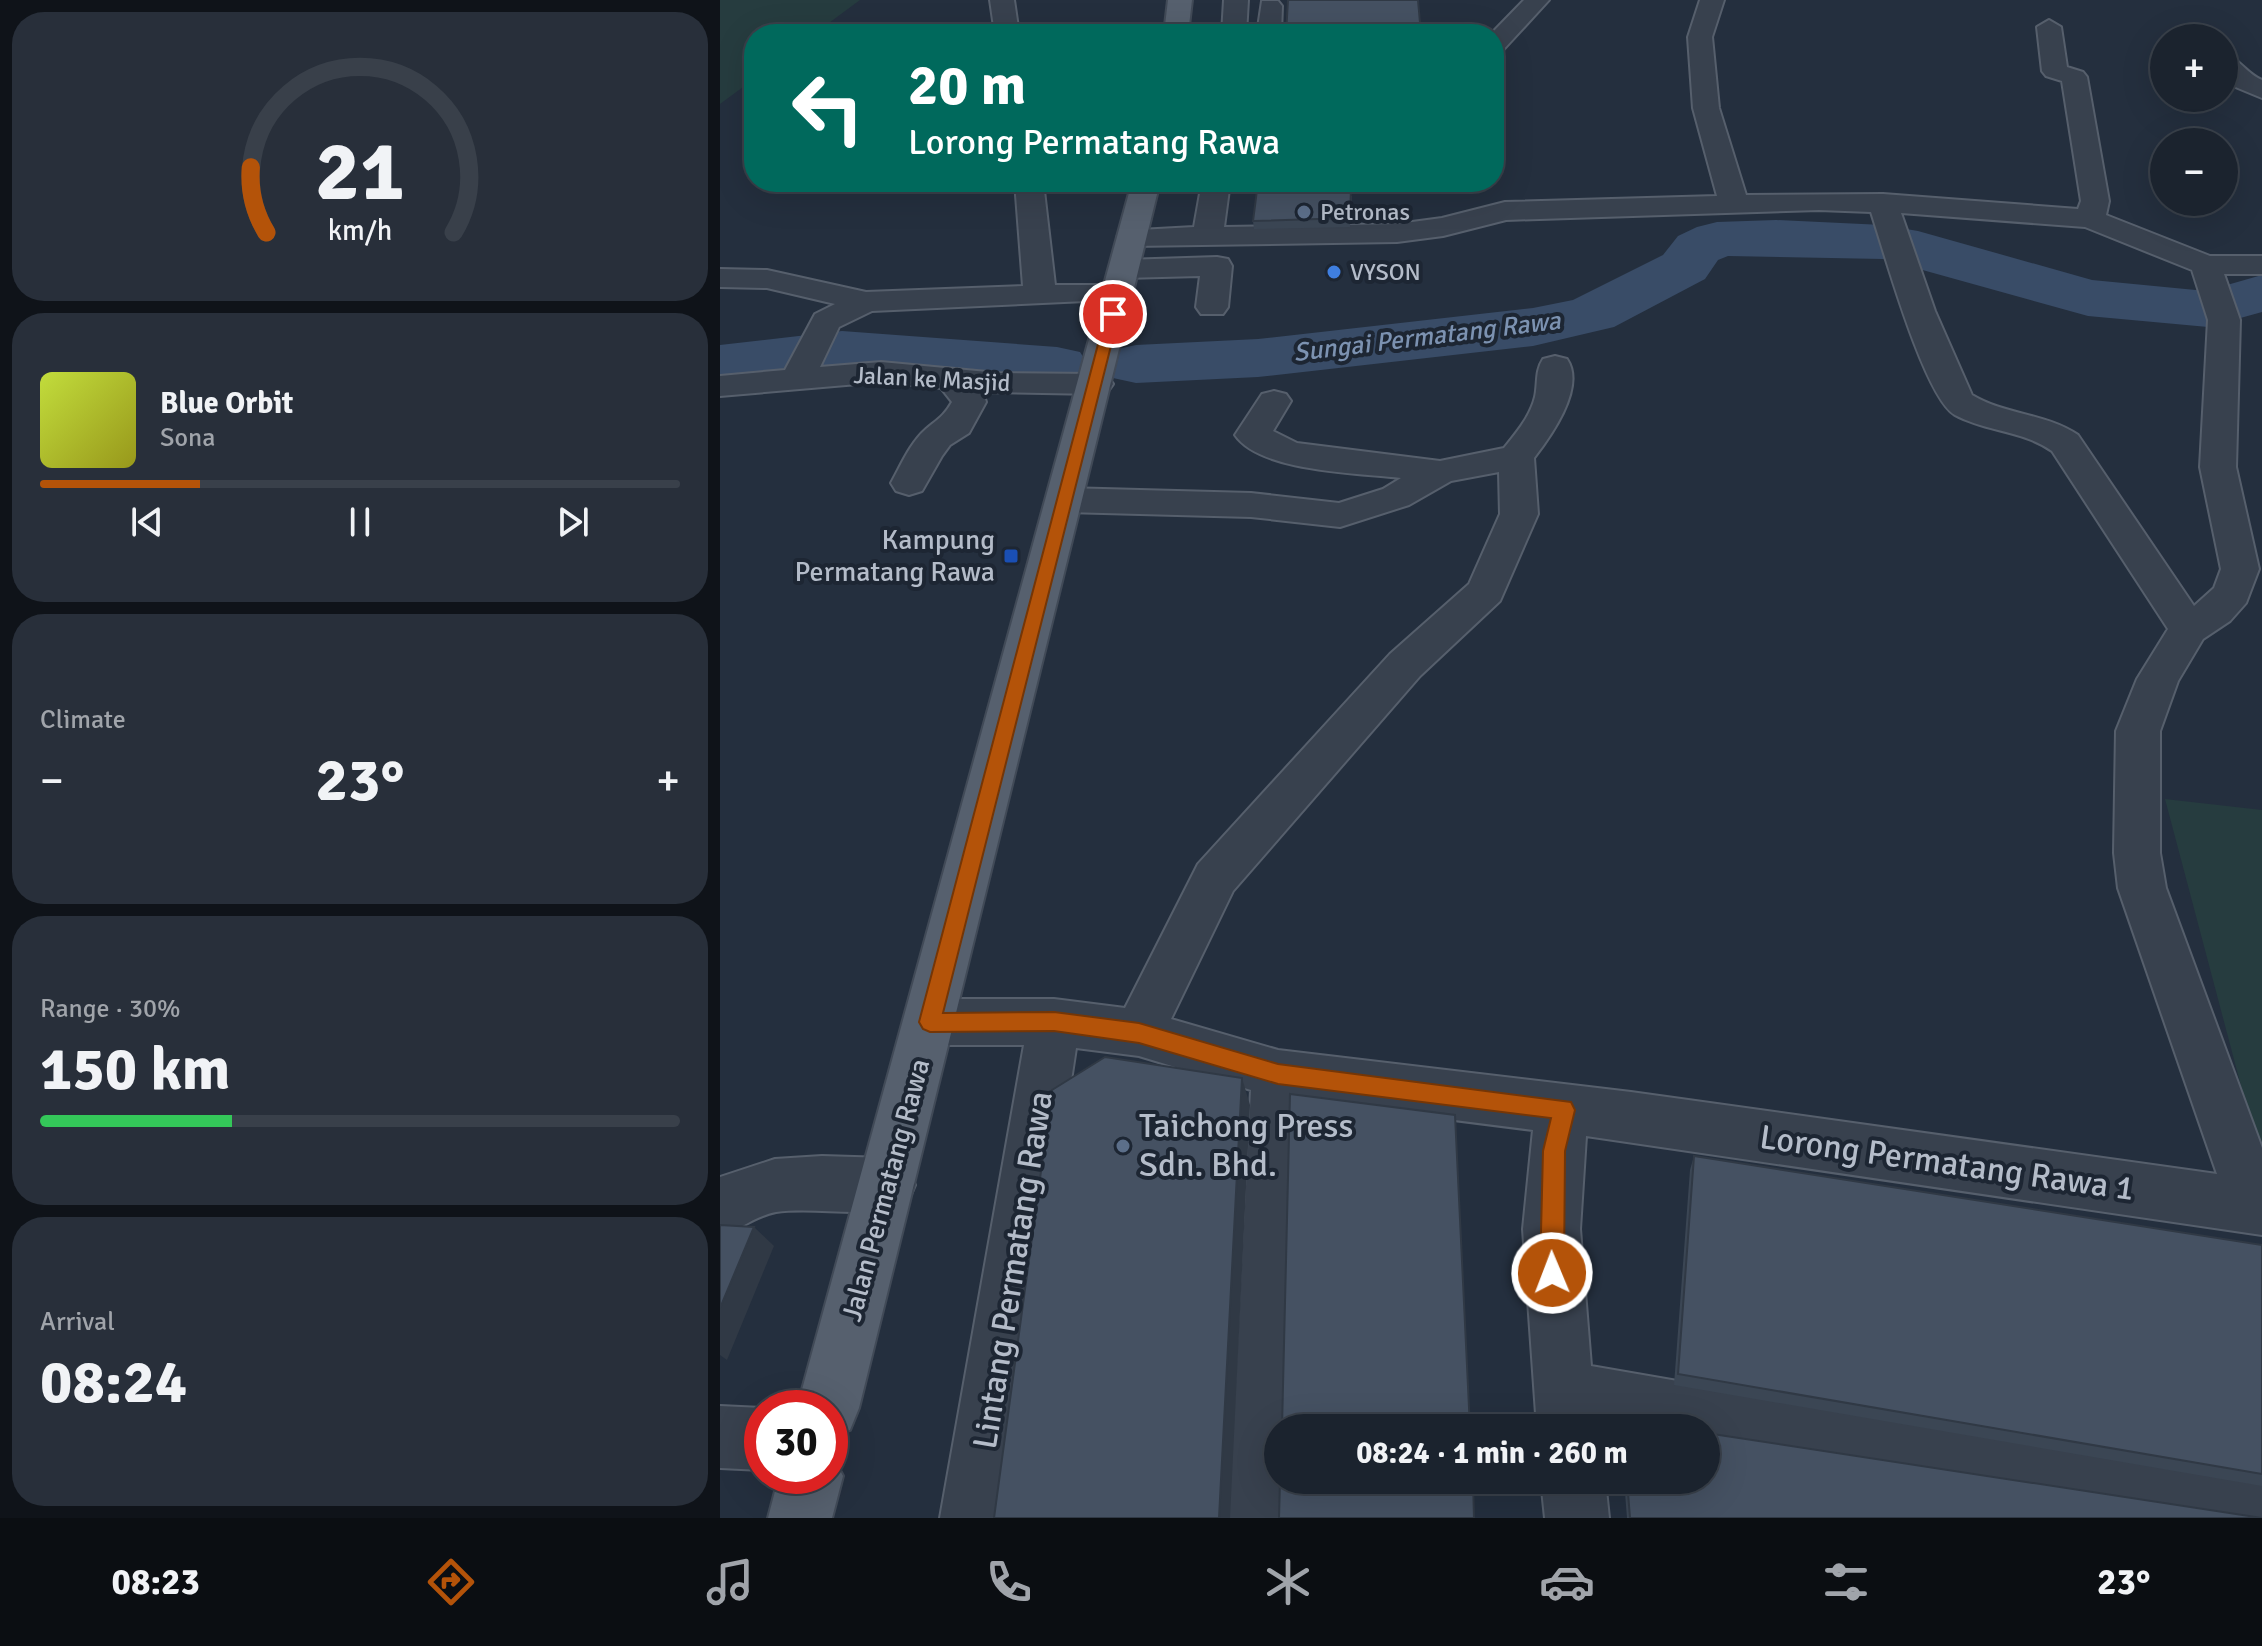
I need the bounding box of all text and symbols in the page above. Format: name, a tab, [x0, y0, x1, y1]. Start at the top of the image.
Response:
map controls	[2150, 24, 2238, 216]
button: +	[2150, 24, 2238, 112]
text: 20 m	[908, 51, 1026, 120]
icon: left	[776, 56, 880, 160]
text: 21	[315, 120, 405, 222]
text: Lorong Permatang Rawa	[908, 120, 1280, 165]
button: −	[2150, 128, 2238, 216]
place label: Petronas	[1320, 197, 1410, 227]
marker: Petronas	[1295, 203, 1313, 221]
text: km/h	[328, 213, 392, 248]
place label: VYSON	[1350, 257, 1421, 287]
marker: VYSON	[1325, 263, 1343, 281]
pin	[1079, 280, 1147, 348]
icon: arrive	[1091, 292, 1135, 336]
water label: Sungai Permatang Rawa	[1292, 305, 1563, 369]
street label: Jalan ke Masjid	[853, 360, 1011, 398]
text: Blue Orbit	[160, 385, 293, 422]
text: Sona	[160, 422, 215, 454]
icon: previous	[125, 500, 169, 544]
icon: pause	[338, 500, 382, 544]
icon: next	[551, 500, 595, 544]
place label: Kampung Permatang Rawa	[795, 523, 995, 589]
marker: Kampung Permatang Rawa	[1002, 547, 1020, 565]
text: Climate	[40, 704, 126, 736]
text: 23°	[316, 744, 404, 818]
text: −	[40, 754, 64, 808]
text: +	[656, 754, 680, 808]
text: Range · 30%	[40, 993, 181, 1025]
text: 150 km	[40, 1033, 230, 1107]
street label: Jalan Permatang Rawa	[835, 1055, 937, 1325]
street label: Lintang Permatang Rawa	[964, 1088, 1062, 1452]
place label: Taichong Press Sdn. Bhd.	[1139, 1105, 1353, 1186]
street label: Lorong Permatang Rawa 1	[1757, 1116, 2137, 1210]
marker: Taichong Press Sdn. Bhd.	[1114, 1137, 1132, 1155]
position arrow	[1510, 1231, 1594, 1315]
text: Arrival	[40, 1306, 115, 1338]
text: 08:24	[40, 1346, 187, 1420]
speed limit sign: 30	[744, 1390, 848, 1494]
text: 08:24 · 1 min · 260 m	[1356, 1435, 1628, 1472]
icon: directions	[423, 1554, 479, 1610]
icon: music	[702, 1554, 758, 1610]
icon: phone	[981, 1554, 1037, 1610]
icon: climate	[1260, 1554, 1316, 1610]
icon: car	[1539, 1554, 1595, 1610]
icon: filters	[1818, 1554, 1874, 1610]
text: 08:23	[112, 1560, 200, 1605]
text: 23°	[2097, 1560, 2150, 1605]

